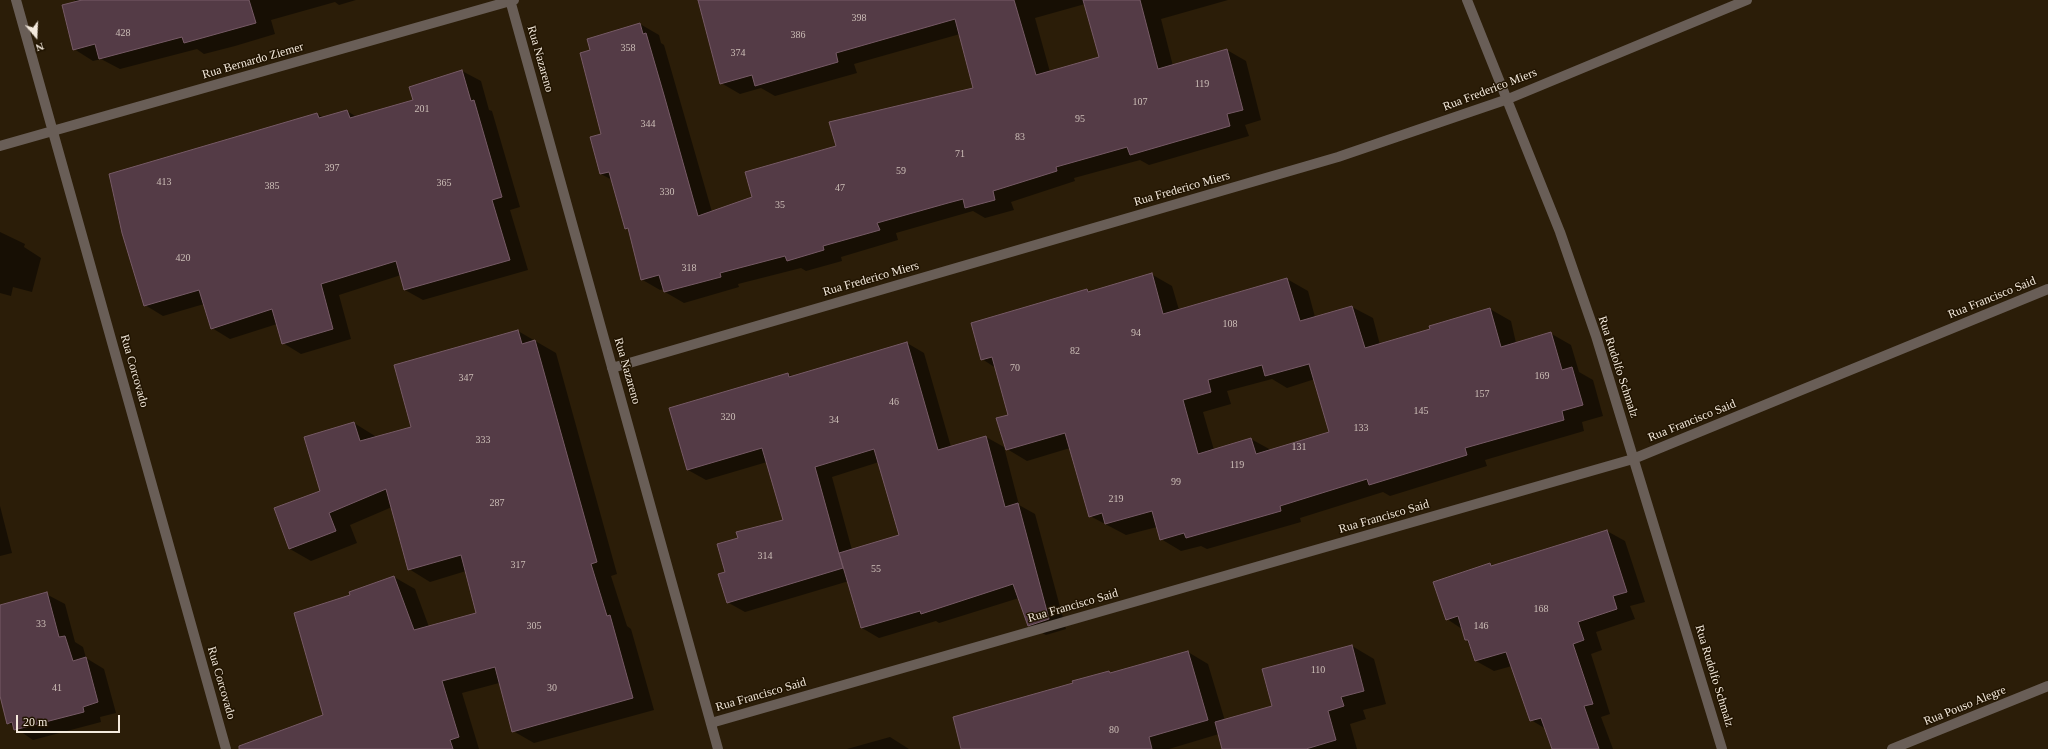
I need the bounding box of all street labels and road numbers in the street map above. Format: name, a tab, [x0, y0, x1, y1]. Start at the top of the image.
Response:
street label: Rua Nazareno	[524, 24, 556, 94]
street label: Rua Bernardo Ziemer	[201, 40, 305, 82]
street label: Rua Frederico Miers	[1441, 65, 1539, 115]
street label: Rua Frederico Miers	[1132, 168, 1232, 210]
street label: Rua Frederico Miers	[821, 258, 921, 300]
street label: Rua Francisco Said	[1946, 274, 2038, 322]
street label: Rua Rudolfo Schmalz	[1595, 314, 1641, 420]
street label: Rua Corcovado	[117, 333, 151, 409]
street label: Rua Nazareno	[611, 336, 643, 406]
street label: Rua Francisco Said	[1646, 397, 1738, 445]
street label: Rua Francisco Said	[1337, 497, 1431, 537]
street label: Rua Francisco Said	[1026, 586, 1120, 626]
street label: Rua Rudolfo Schmalz	[1692, 623, 1736, 729]
street label: Rua Corcovado	[204, 645, 238, 721]
street label: Rua Francisco Said	[714, 675, 808, 715]
street label: Rua Pouso Alegre	[1922, 683, 2008, 729]

